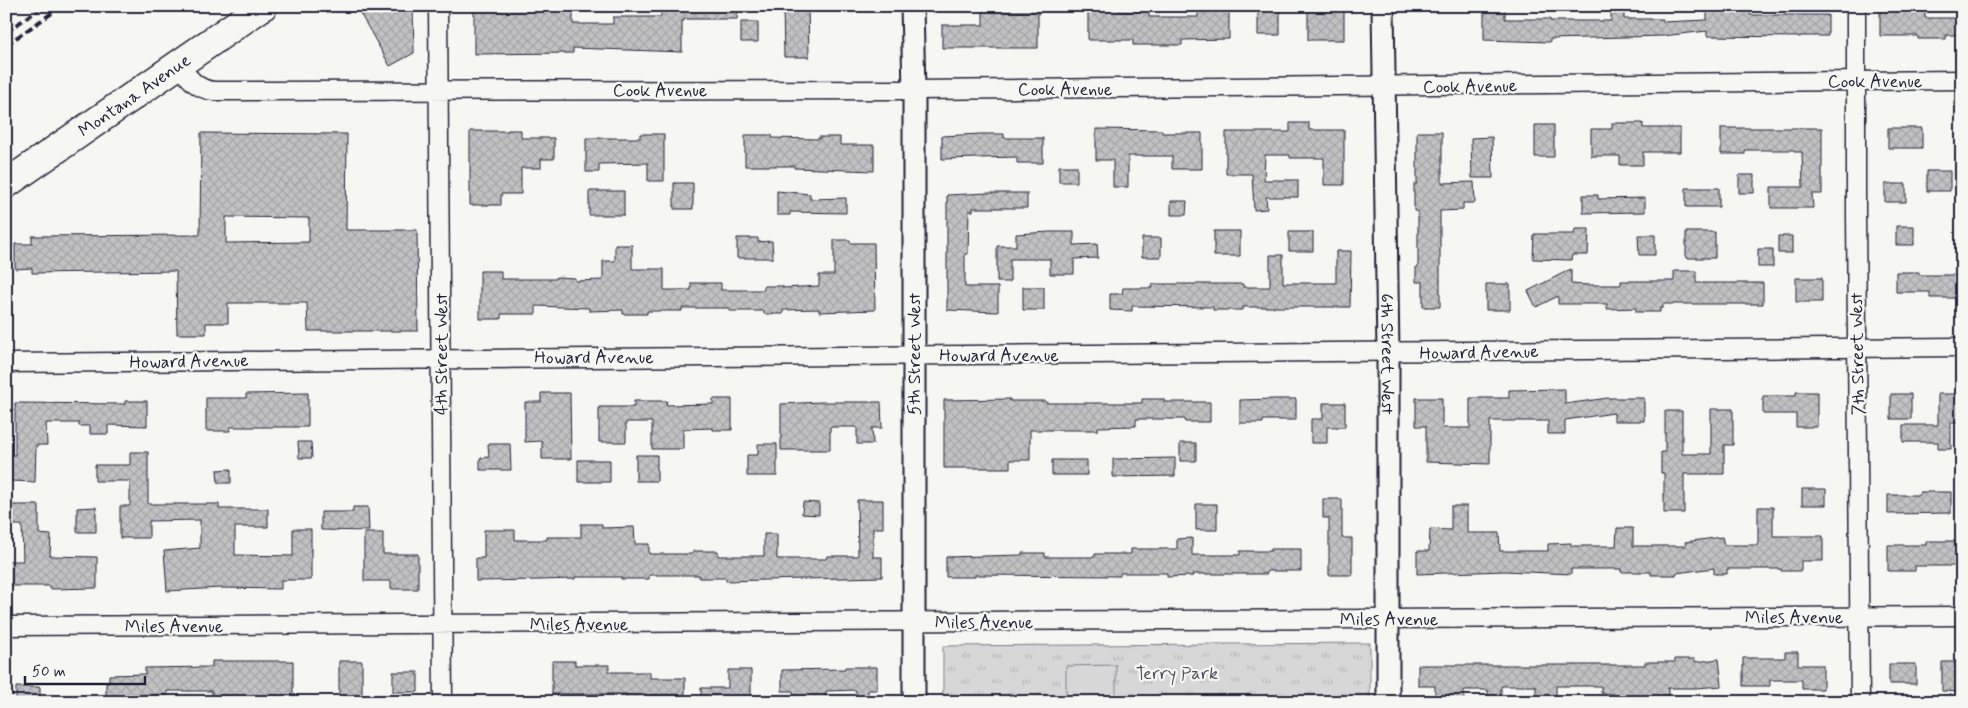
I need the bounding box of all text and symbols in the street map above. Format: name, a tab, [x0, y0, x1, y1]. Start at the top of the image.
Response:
street label: Montana Avenue	[74, 49, 196, 143]
street label: Cook Avenue	[1828, 70, 1922, 94]
street label: Cook Avenue	[1423, 74, 1517, 100]
street label: Cook Avenue	[1018, 78, 1112, 102]
street label: Cook Avenue	[613, 79, 707, 103]
street label: 4th Street West	[430, 292, 454, 415]
street label: 5th Street West	[903, 292, 927, 415]
street label: 7th Street West	[1845, 292, 1871, 415]
street label: 6th Street West	[1374, 293, 1399, 415]
street label: Howard Avenue	[1419, 340, 1539, 366]
street label: Howard Avenue	[939, 344, 1059, 368]
street label: Howard Avenue	[534, 346, 654, 370]
street label: Howard Avenue	[129, 349, 249, 375]
street label: Miles Avenue	[1745, 606, 1843, 630]
street label: Miles Avenue	[1340, 608, 1438, 632]
street label: Miles Avenue	[935, 611, 1033, 635]
street label: Miles Avenue	[530, 613, 628, 637]
street label: Miles Avenue	[125, 615, 223, 639]
scale bar	[25, 653, 145, 685]
text: 50 m	[32, 662, 66, 682]
park label: Terry Park	[1136, 662, 1218, 686]

